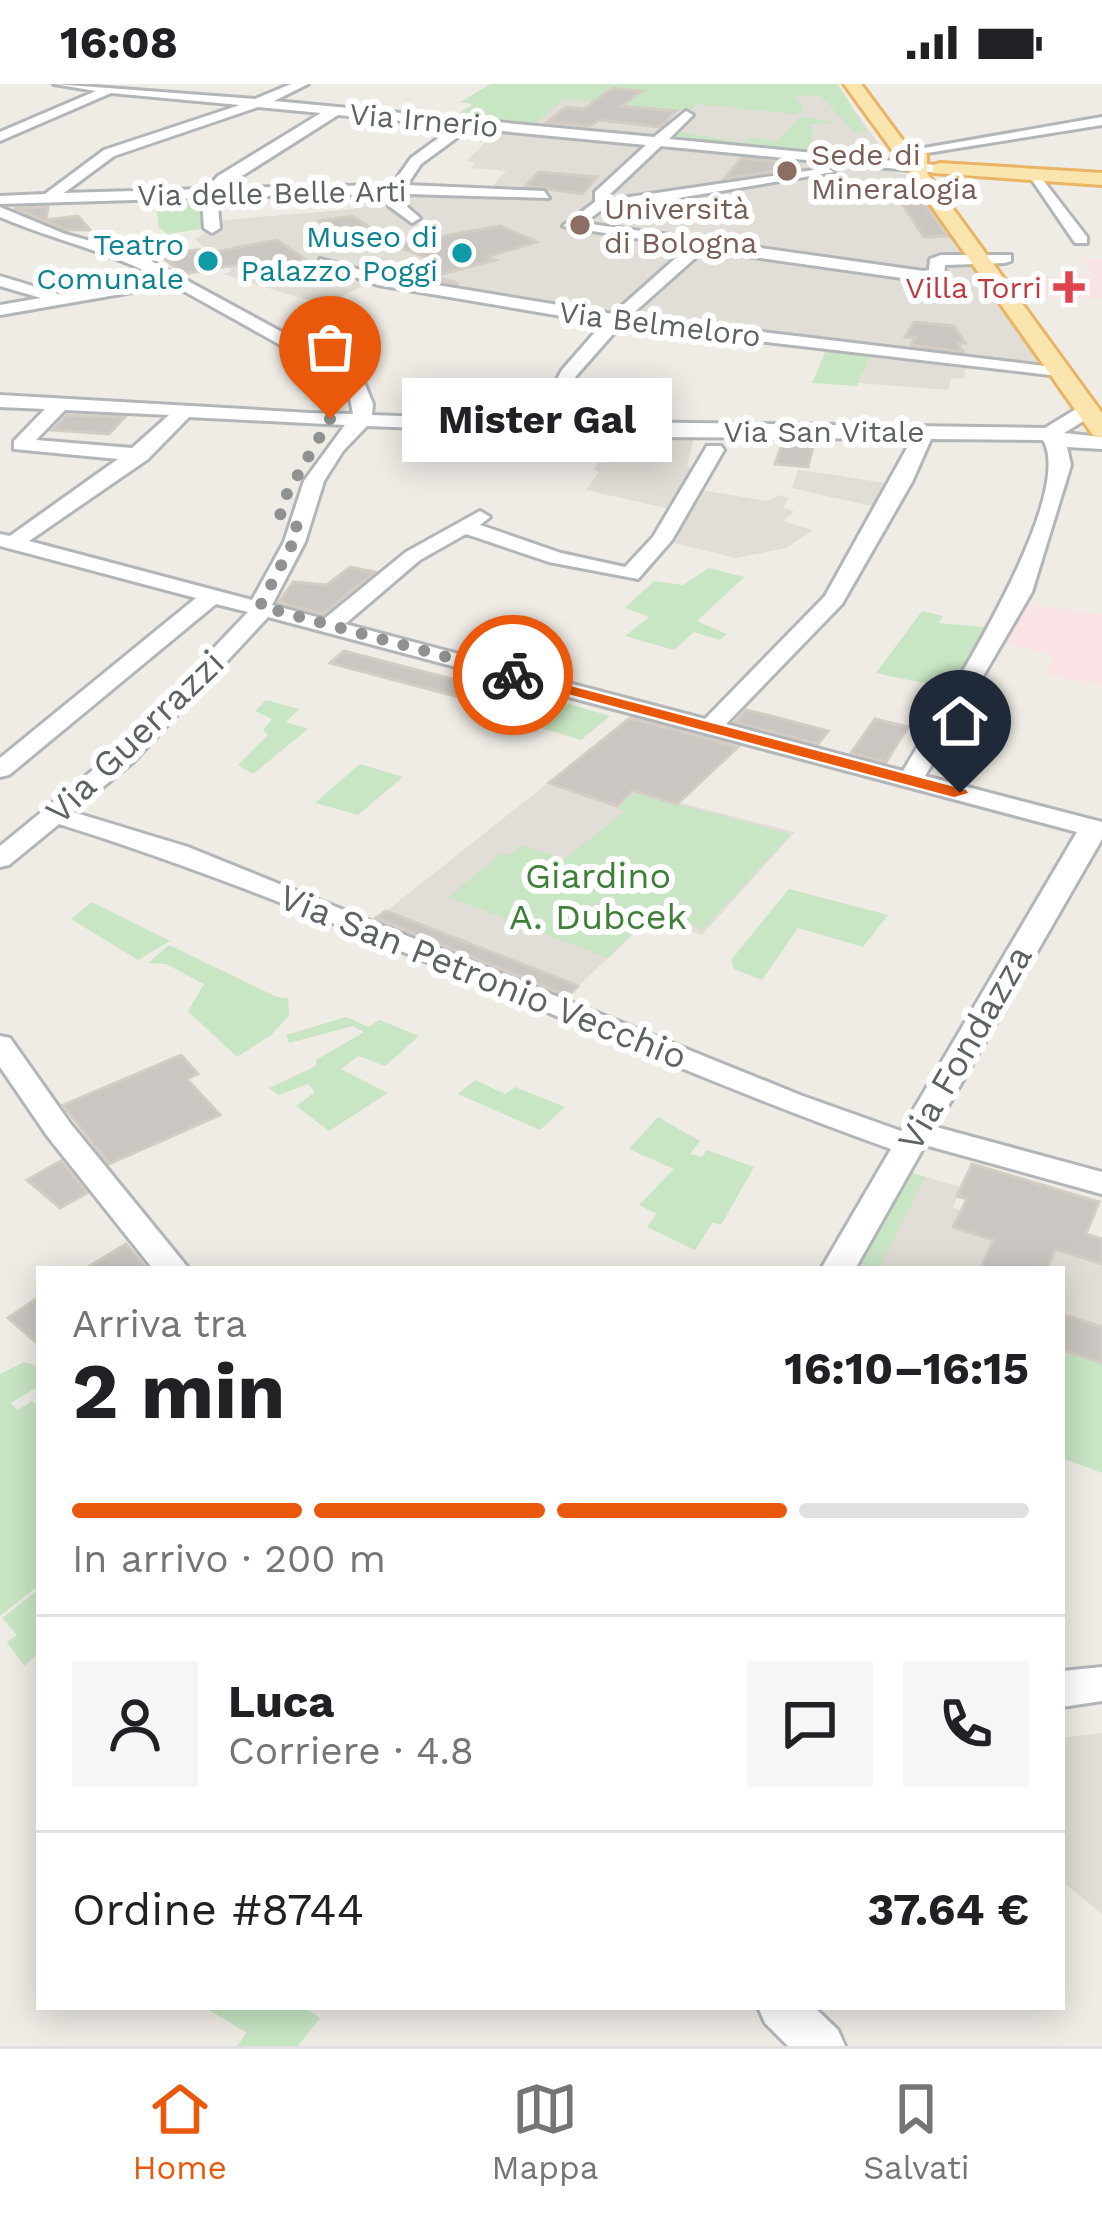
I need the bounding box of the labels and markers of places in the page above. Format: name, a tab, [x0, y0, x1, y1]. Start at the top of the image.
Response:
place label: Sede di Mineralogia	[811, 137, 977, 206]
marker: Sede di Mineralogia	[774, 158, 800, 184]
place label: Università di Bologna	[604, 191, 757, 260]
marker: Università di Bologna	[567, 212, 593, 238]
place label: Museo di Palazzo Poggi	[241, 219, 438, 288]
place label: Teatro Comunale	[36, 227, 184, 296]
marker: Museo di Palazzo Poggi	[449, 240, 475, 266]
marker: Teatro Comunale	[195, 248, 221, 274]
place label: Villa Torri	[905, 270, 1042, 305]
marker: Villa Torri	[1053, 271, 1085, 303]
pin	[279, 296, 381, 419]
callout: Mister Gal	[402, 377, 672, 461]
pin	[909, 670, 1011, 793]

